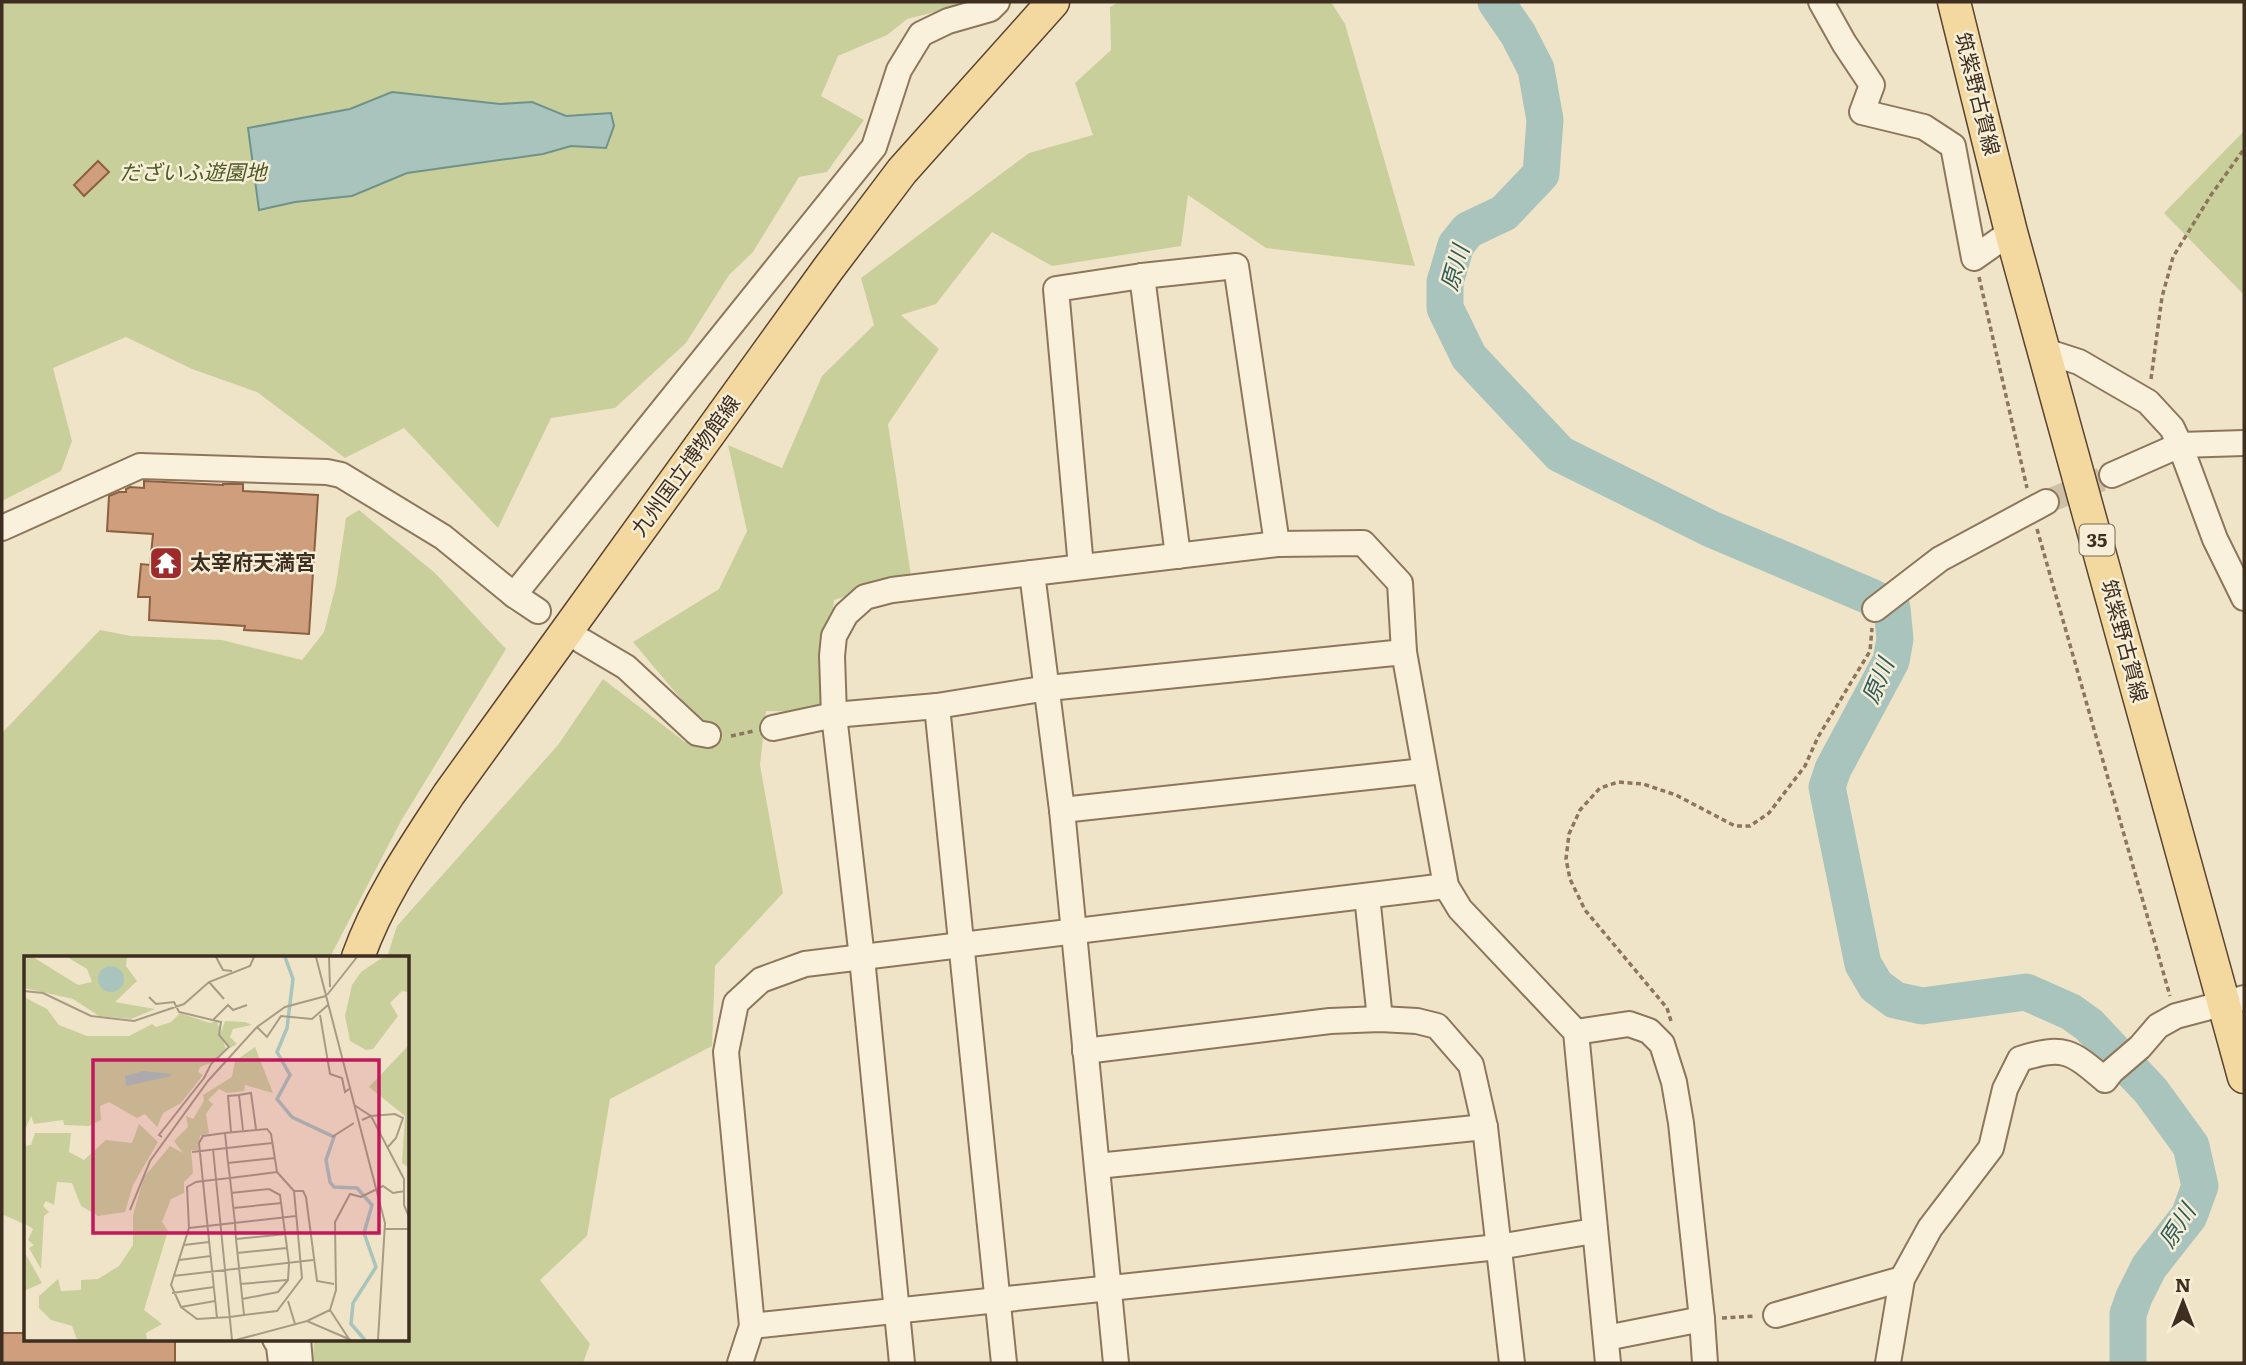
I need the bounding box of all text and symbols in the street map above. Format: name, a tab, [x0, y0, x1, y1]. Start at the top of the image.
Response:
street label: 筑紫野古賀線	[1949, 29, 2010, 158]
park label: だざいふ遊園地	[120, 155, 268, 186]
water label: 原川	[1430, 238, 1477, 294]
street label: 九州国立博物館線	[622, 387, 746, 542]
road number: 35	[2080, 524, 2114, 555]
temple icon: 太宰府天満宮	[147, 544, 185, 582]
place label: 太宰府天満宮	[190, 545, 316, 576]
street label: 筑紫野古賀線	[2095, 575, 2158, 705]
water label: 原川	[1852, 650, 1902, 708]
inset map	[24, 956, 410, 1340]
water label: 原川	[2149, 1194, 2204, 1253]
north arrow	[2148, 1267, 2218, 1337]
text: N	[2175, 1270, 2191, 1298]

